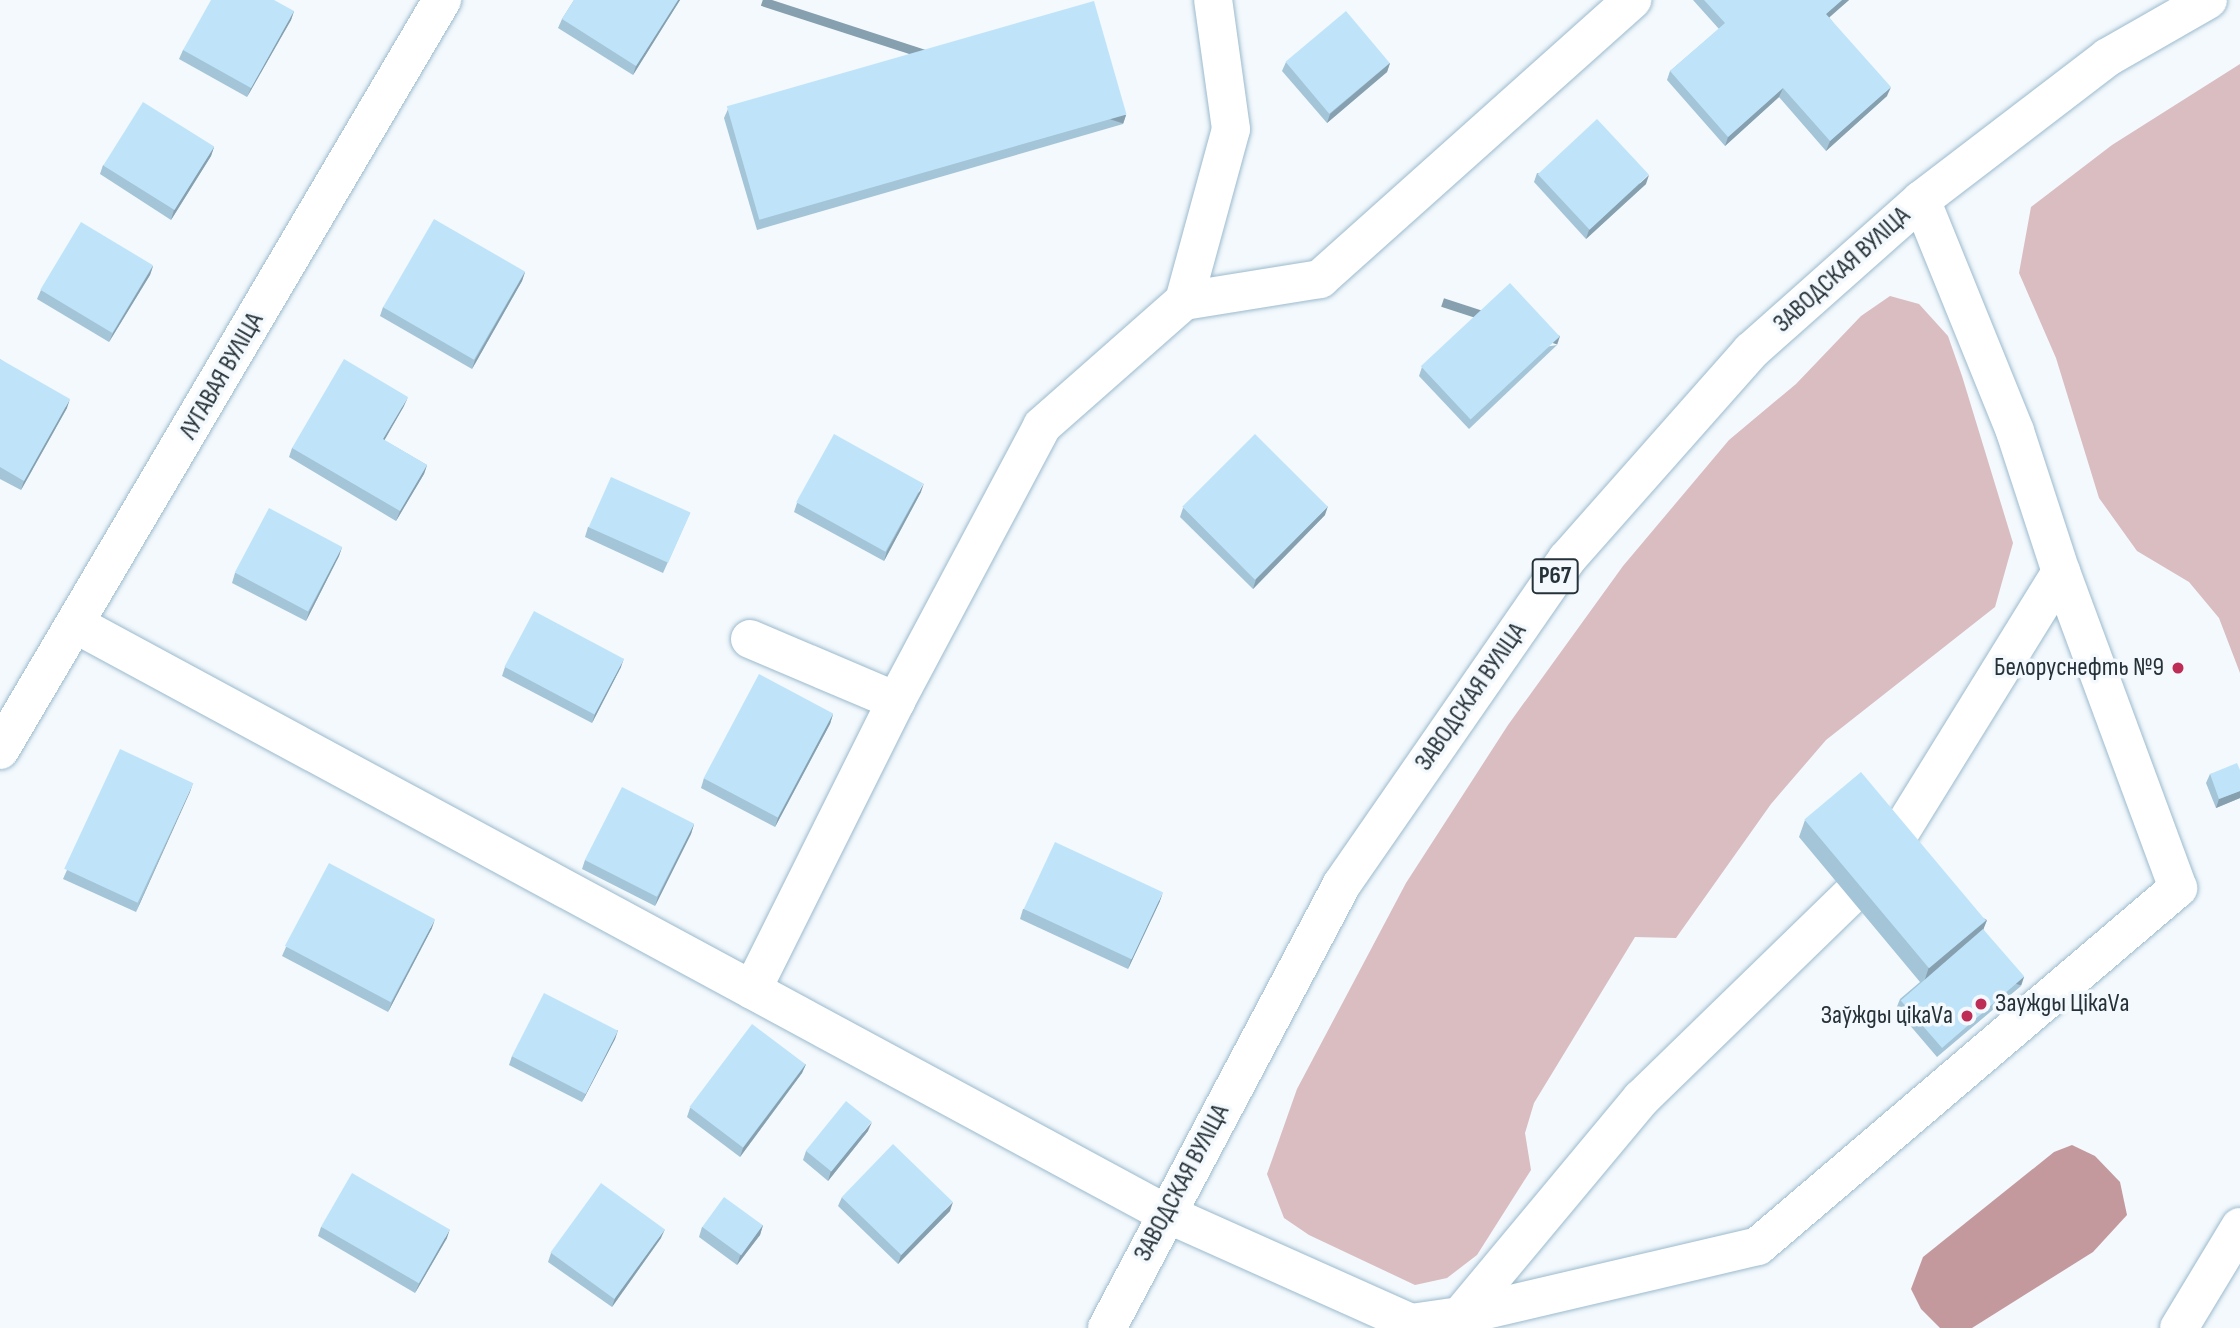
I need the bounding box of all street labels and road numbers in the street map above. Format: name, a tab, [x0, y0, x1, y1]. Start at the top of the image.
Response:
street label: ЗАВОДСКАЯ ВУЛІЦА	[1767, 200, 1917, 340]
street label: ЛУГАВАЯ ВУЛІЦА	[173, 307, 271, 445]
road number: Р67	[1530, 556, 1580, 596]
street label: ЗАВОДСКАЯ ВУЛІЦА	[1409, 617, 1533, 777]
street label: ЗАВОДСКАЯ ВУЛІЦА	[1128, 1099, 1236, 1267]

